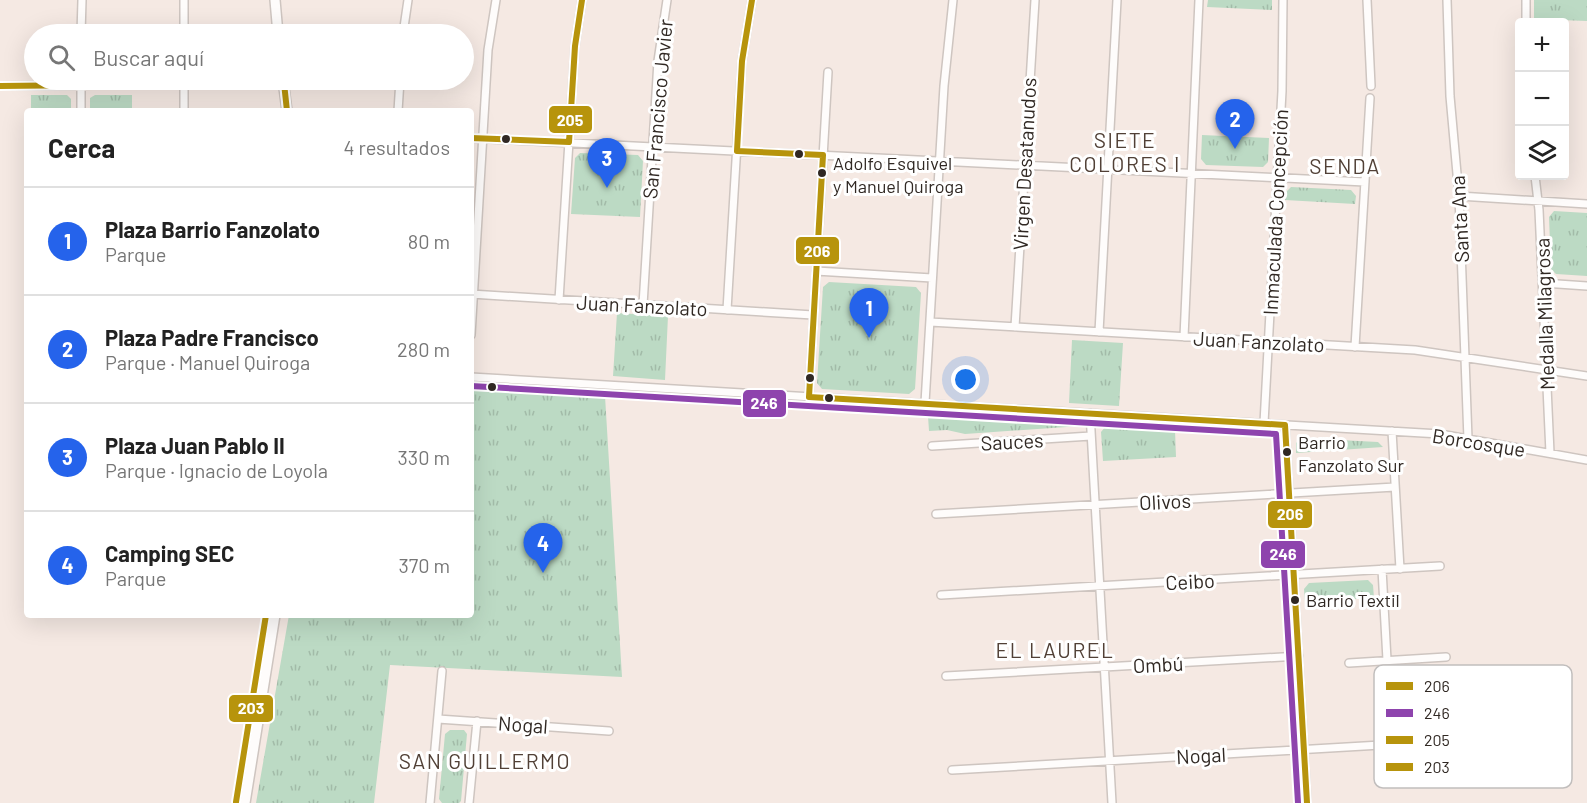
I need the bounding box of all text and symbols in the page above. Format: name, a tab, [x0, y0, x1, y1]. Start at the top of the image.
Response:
street label: San Francisco Javier	[637, 18, 677, 200]
map controls	[1515, 18, 1569, 180]
button: +	[1515, 18, 1569, 72]
search box	[24, 24, 474, 90]
icon: search	[45, 41, 78, 74]
text: Buscar aquí	[93, 44, 204, 70]
button: −	[1515, 72, 1569, 126]
street label: Virgen Desatanudos	[1007, 77, 1041, 251]
pin: 2	[1216, 100, 1254, 149]
line badge: 205	[548, 105, 593, 134]
street label: Inmaculada Concepción	[1258, 108, 1292, 316]
text: 205	[557, 110, 584, 129]
button: layers	[1515, 126, 1569, 180]
district label: SIETE COLORES I	[1069, 127, 1181, 176]
text: Cerca	[48, 132, 115, 163]
unlabelled marker	[500, 133, 512, 145]
text: 4 resultados	[343, 135, 450, 159]
pin: 3	[588, 138, 626, 188]
unlabelled marker	[793, 148, 805, 160]
place label: Adolfo Esquivel y Manuel Quiroga	[833, 152, 963, 197]
district label: SENDA	[1309, 153, 1381, 178]
marker: Adolfo Esquivel y Manuel Quiroga	[816, 167, 828, 179]
street label: Santa Ana	[1445, 175, 1473, 263]
text: Plaza Barrio Fanzolato	[105, 216, 320, 242]
text: 1	[64, 229, 71, 253]
text: 80 m	[408, 229, 450, 253]
line badge: 206	[795, 236, 840, 265]
street label: Medalla Milagrosa	[1529, 237, 1559, 391]
text: 206	[804, 241, 831, 260]
text: Parque	[105, 242, 166, 266]
pin: 1	[850, 288, 888, 338]
street label: Juan Fanzolato	[576, 290, 708, 320]
text: Plaza Padre Francisco	[105, 324, 319, 350]
street label: Juan Fanzolato	[1193, 326, 1325, 356]
text: 2	[62, 337, 73, 361]
text: 280 m	[397, 337, 450, 361]
text: Parque · Manuel Quiroga	[105, 350, 310, 374]
your location	[951, 365, 980, 394]
unlabelled marker	[804, 372, 816, 384]
unlabelled marker	[486, 381, 498, 393]
line badge: 246	[742, 389, 787, 418]
unlabelled marker	[823, 392, 835, 404]
text: 246	[750, 393, 778, 412]
street label: Borcosque	[1431, 423, 1527, 461]
street label: Sauces	[980, 427, 1044, 455]
place label: Barrio Fanzolato Sur	[1298, 431, 1404, 476]
text: Plaza Juan Pablo II	[105, 432, 285, 458]
text: 3	[62, 445, 73, 469]
text: 330 m	[398, 445, 450, 469]
marker: Barrio Fanzolato Sur	[1281, 446, 1293, 458]
text: Parque · Ignacio de Loyola	[105, 458, 328, 482]
street label: Olivos	[1138, 488, 1192, 514]
line badge: 206	[1267, 500, 1313, 529]
text: 206	[1277, 504, 1304, 523]
pin: 4	[524, 524, 562, 573]
text: Camping SEC	[105, 540, 234, 566]
line badge: 246	[1260, 540, 1306, 569]
text: 246	[1269, 544, 1297, 563]
text: 4	[61, 553, 74, 577]
text: 370 m	[398, 553, 450, 577]
text: Parque	[105, 566, 166, 590]
street label: Ceibo	[1165, 568, 1215, 594]
place label: Barrio Textil	[1306, 589, 1400, 611]
marker: Barrio Textil	[1289, 594, 1301, 606]
district label: EL LAUREL	[996, 637, 1114, 662]
street label: Ombú	[1132, 651, 1184, 677]
legend	[1374, 665, 1572, 788]
text: 206	[1424, 676, 1450, 695]
line badge: 203	[228, 694, 274, 723]
text: 203	[238, 698, 264, 717]
text: 246	[1424, 703, 1450, 722]
street label: Nogal	[497, 710, 549, 738]
text: 205	[1424, 730, 1450, 749]
street label: Nogal	[1175, 742, 1227, 768]
district label: SAN GUILLERMO	[399, 748, 571, 773]
text: 203	[1424, 757, 1450, 776]

